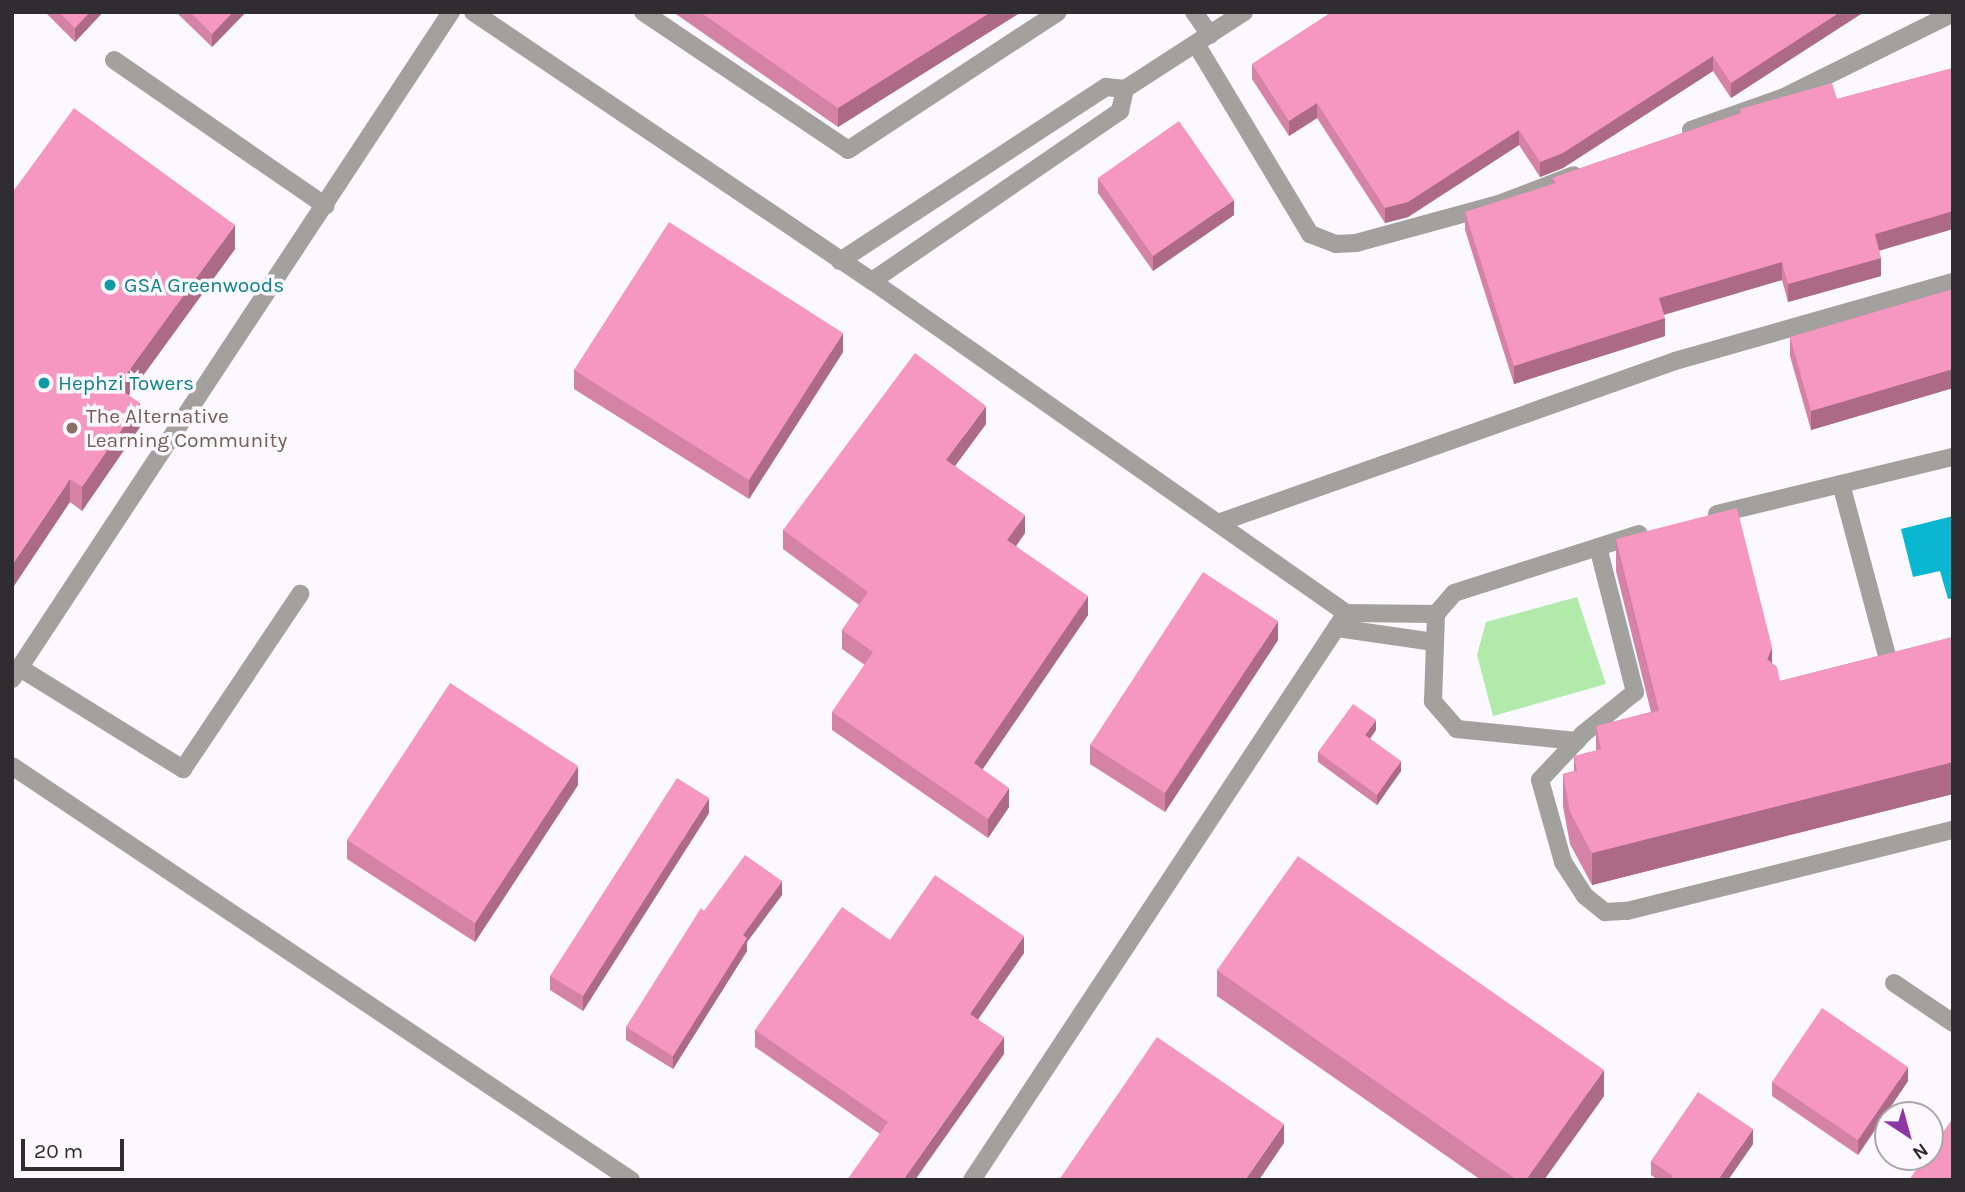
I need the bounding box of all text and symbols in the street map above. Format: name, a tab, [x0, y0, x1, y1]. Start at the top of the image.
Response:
place label: GSA Greenwoods	[124, 272, 284, 298]
marker: GSA Greenwoods	[102, 277, 118, 293]
place label: Hephzi Towers	[58, 370, 194, 396]
marker: Hephzi Towers	[36, 375, 52, 391]
place label: The Alternative Learning Community	[86, 403, 287, 453]
marker: The Alternative Learning Community	[64, 420, 80, 436]
north arrow	[1874, 1101, 1944, 1171]
scale bar	[24, 1126, 128, 1170]
text: N	[1908, 1138, 1932, 1164]
text: 20 m	[34, 1139, 83, 1163]

